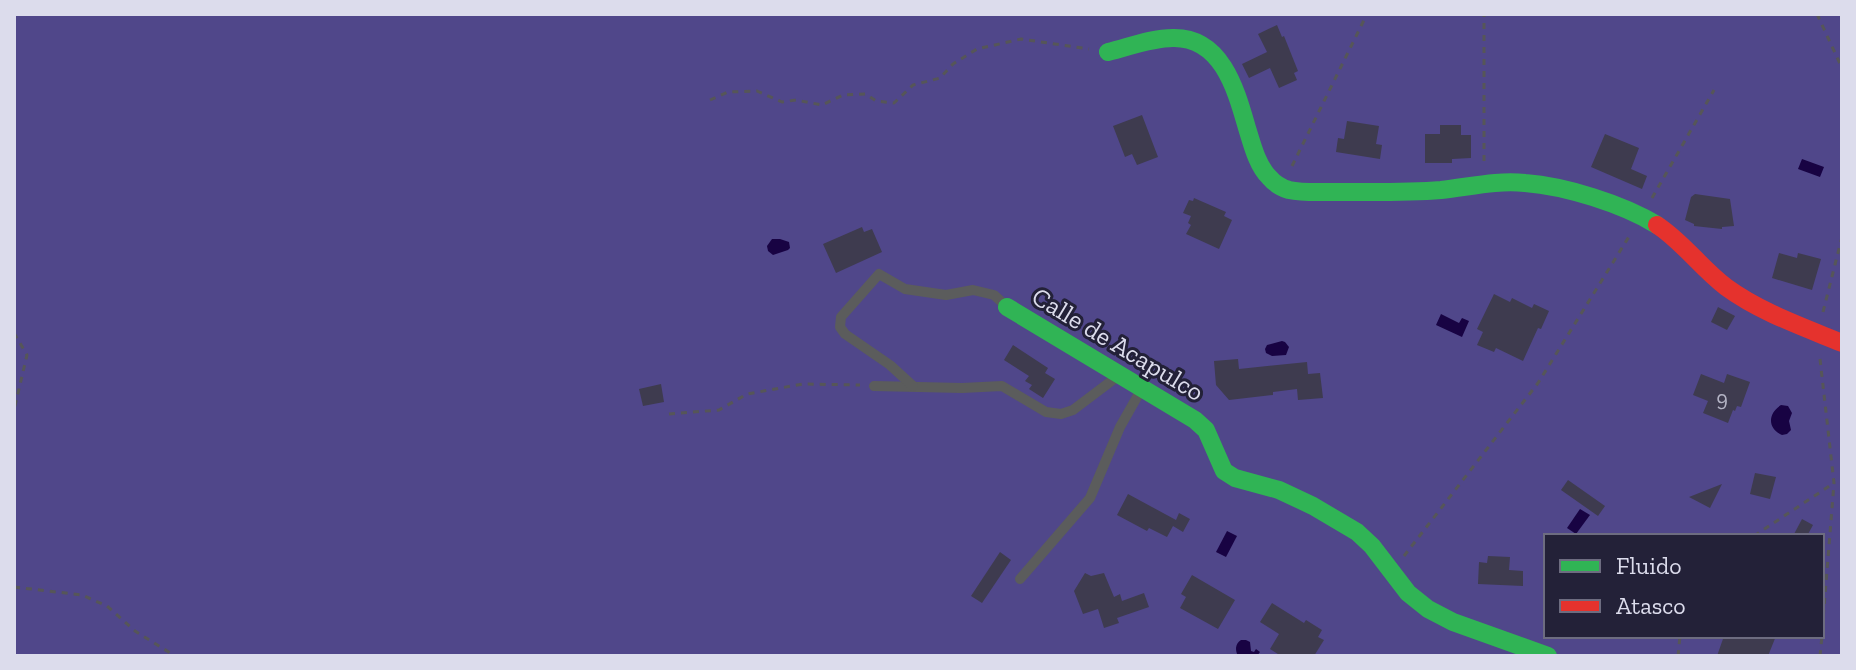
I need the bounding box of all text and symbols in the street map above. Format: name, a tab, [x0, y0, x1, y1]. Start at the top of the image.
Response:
street label: Calle de Acapulco	[1026, 280, 1210, 408]
house number: 9	[1716, 385, 1728, 412]
legend	[1544, 534, 1824, 638]
text: Fluido	[1616, 551, 1681, 580]
text: Atasco	[1616, 591, 1686, 620]

